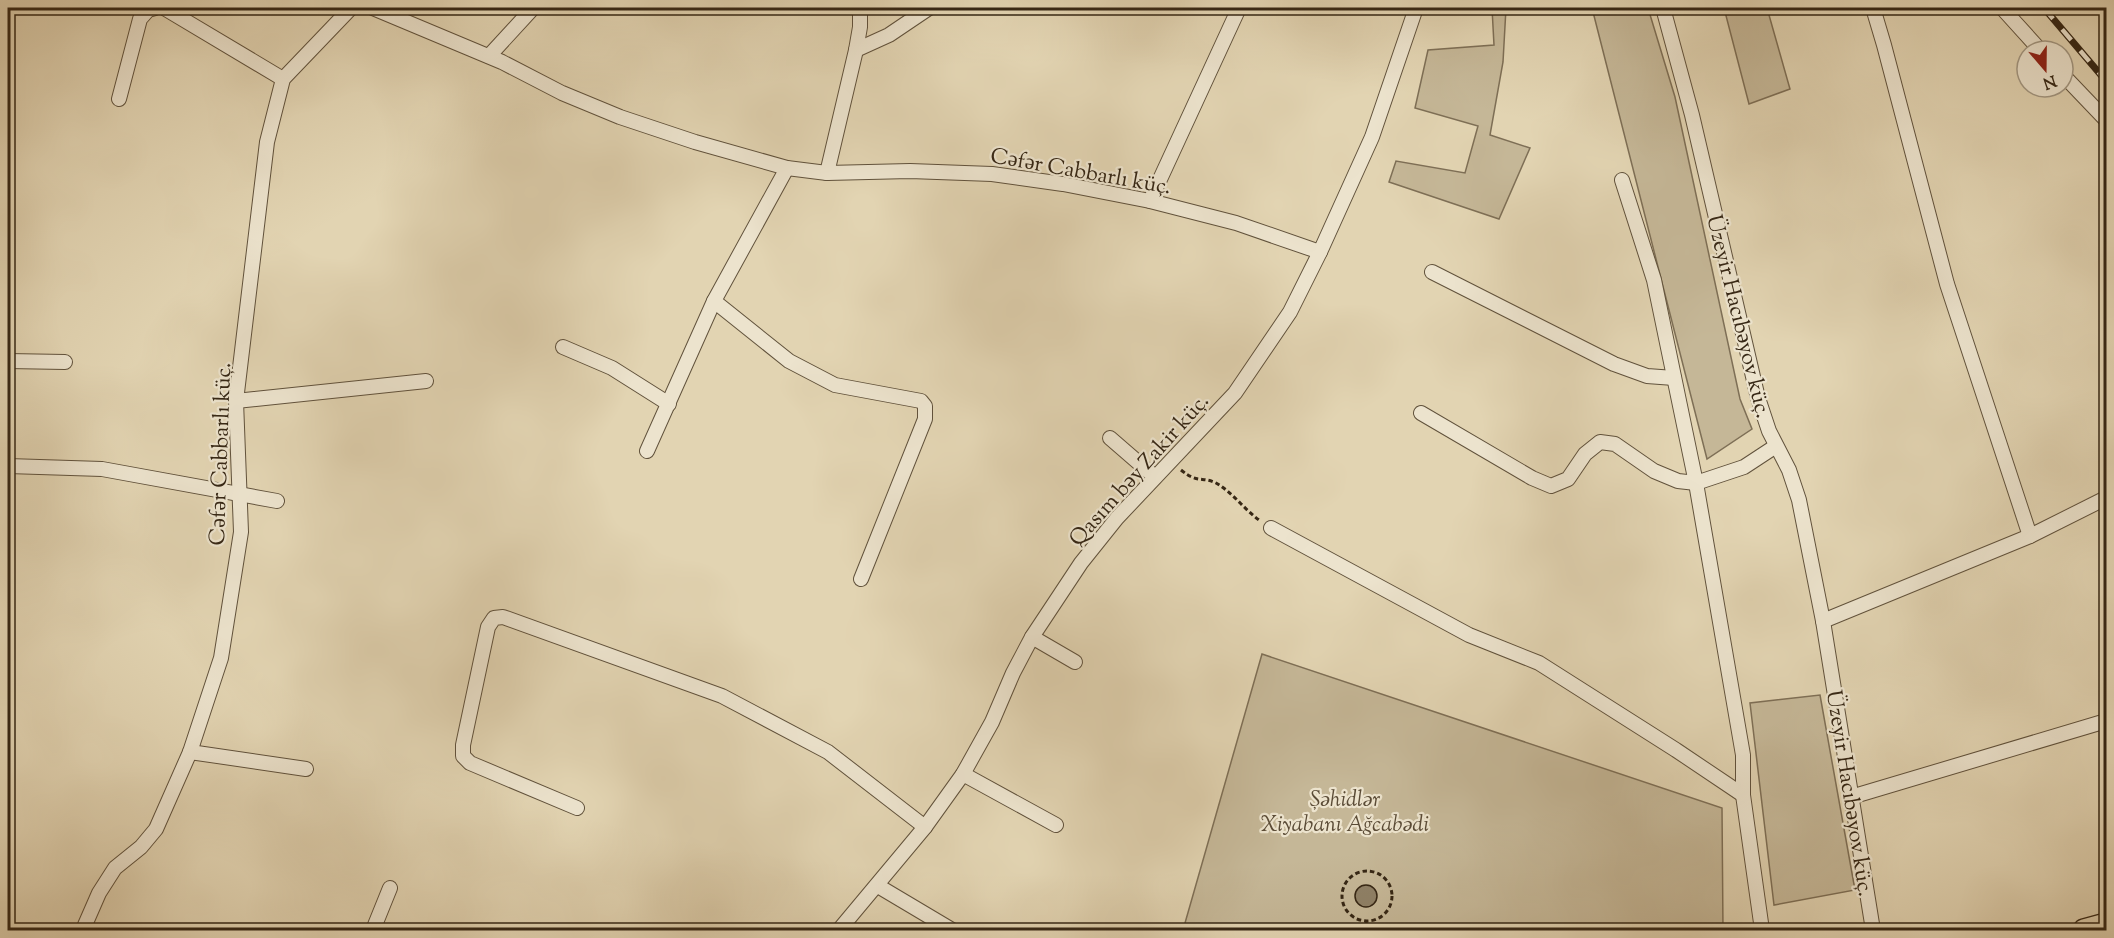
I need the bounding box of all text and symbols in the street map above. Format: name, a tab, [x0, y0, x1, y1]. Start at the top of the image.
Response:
north arrow	[2015, 39, 2075, 99]
text: N	[2039, 68, 2059, 94]
street label: Cəfər Cabbarlı küç.	[987, 141, 1173, 205]
street label: Üzeyir Hacıbəyov küç.	[1696, 211, 1779, 422]
street label: Cəfər Cabbarlı küç.	[203, 362, 241, 546]
street label: Qasım bəy Zakir küç.	[1063, 387, 1218, 555]
street label: Üzeyir Hacıbəyov küç.	[1816, 688, 1881, 899]
park label: Şəhidlər Xiyabanı Ağcabədi	[1261, 785, 1429, 842]

